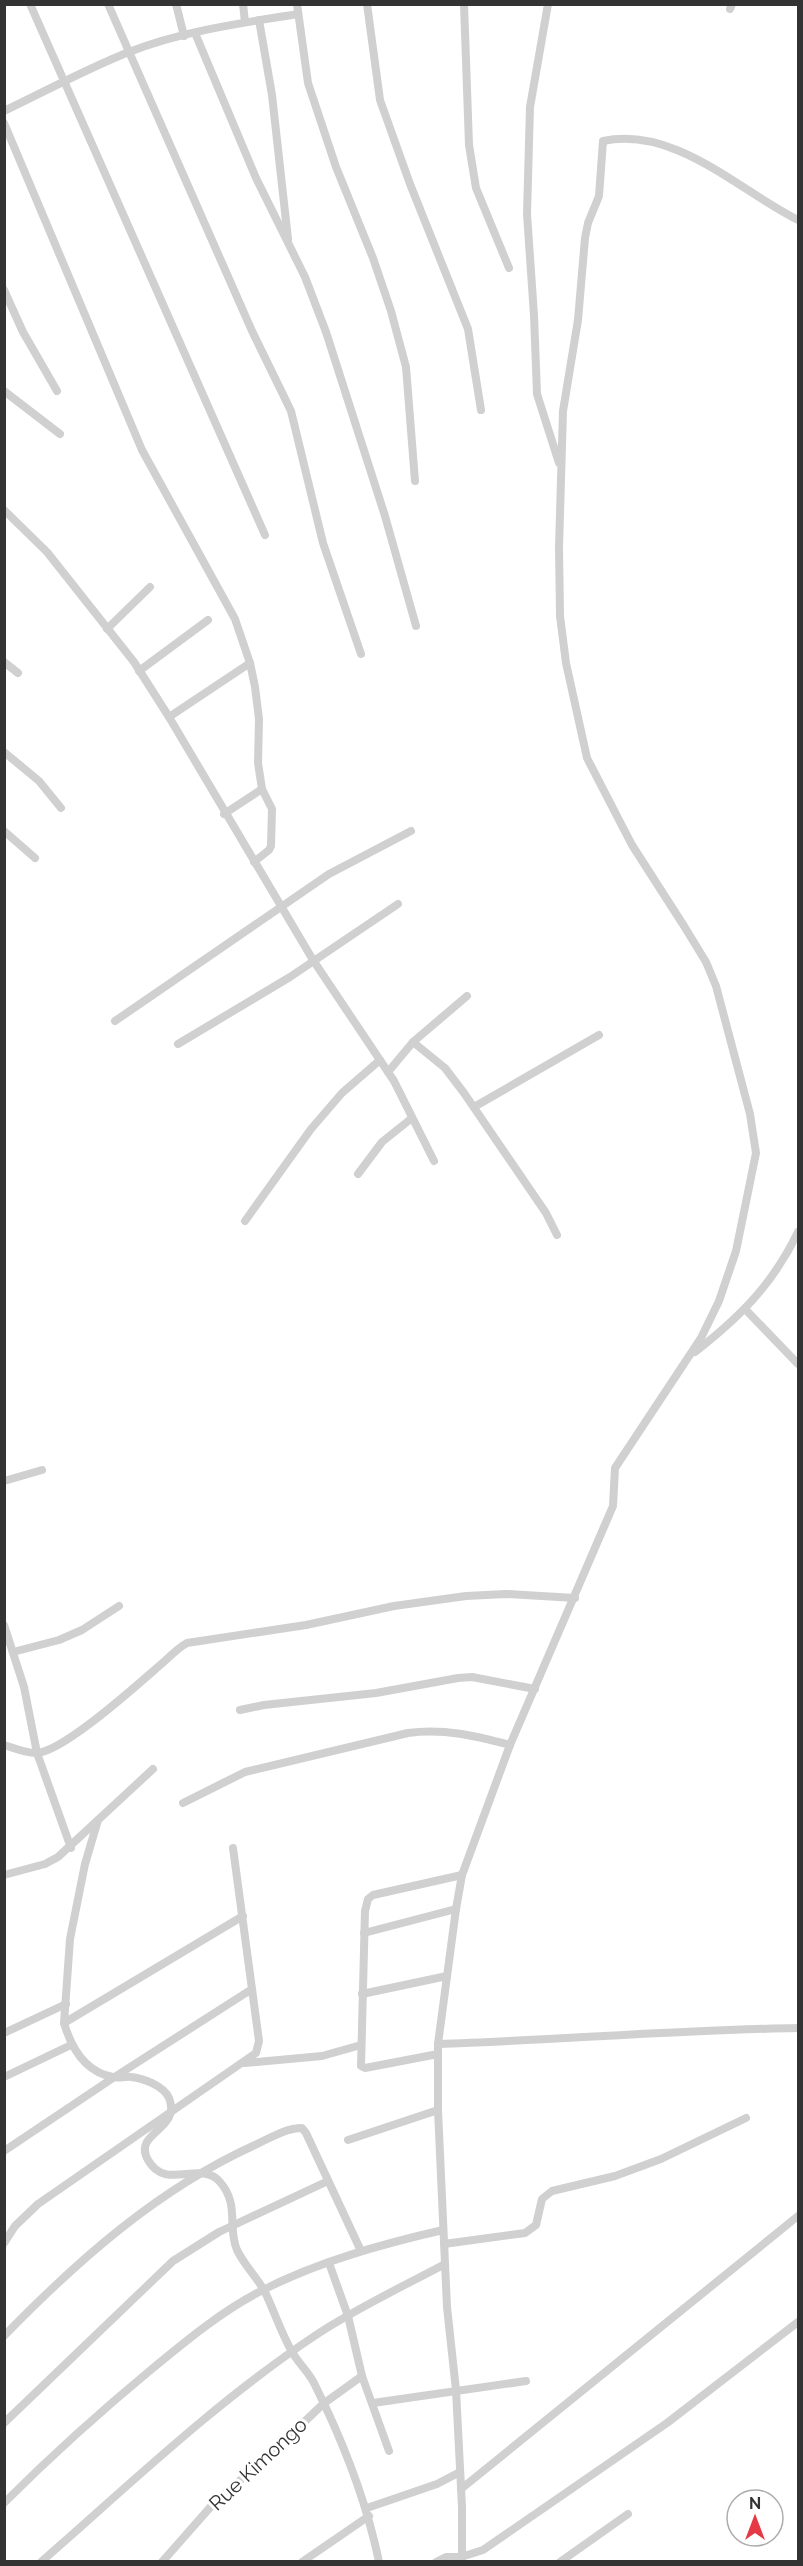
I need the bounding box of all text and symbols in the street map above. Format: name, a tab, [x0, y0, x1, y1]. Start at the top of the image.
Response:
street label: Rue Kimongo	[204, 2413, 312, 2515]
north arrow	[725, 2488, 785, 2548]
text: N	[749, 2494, 761, 2513]

